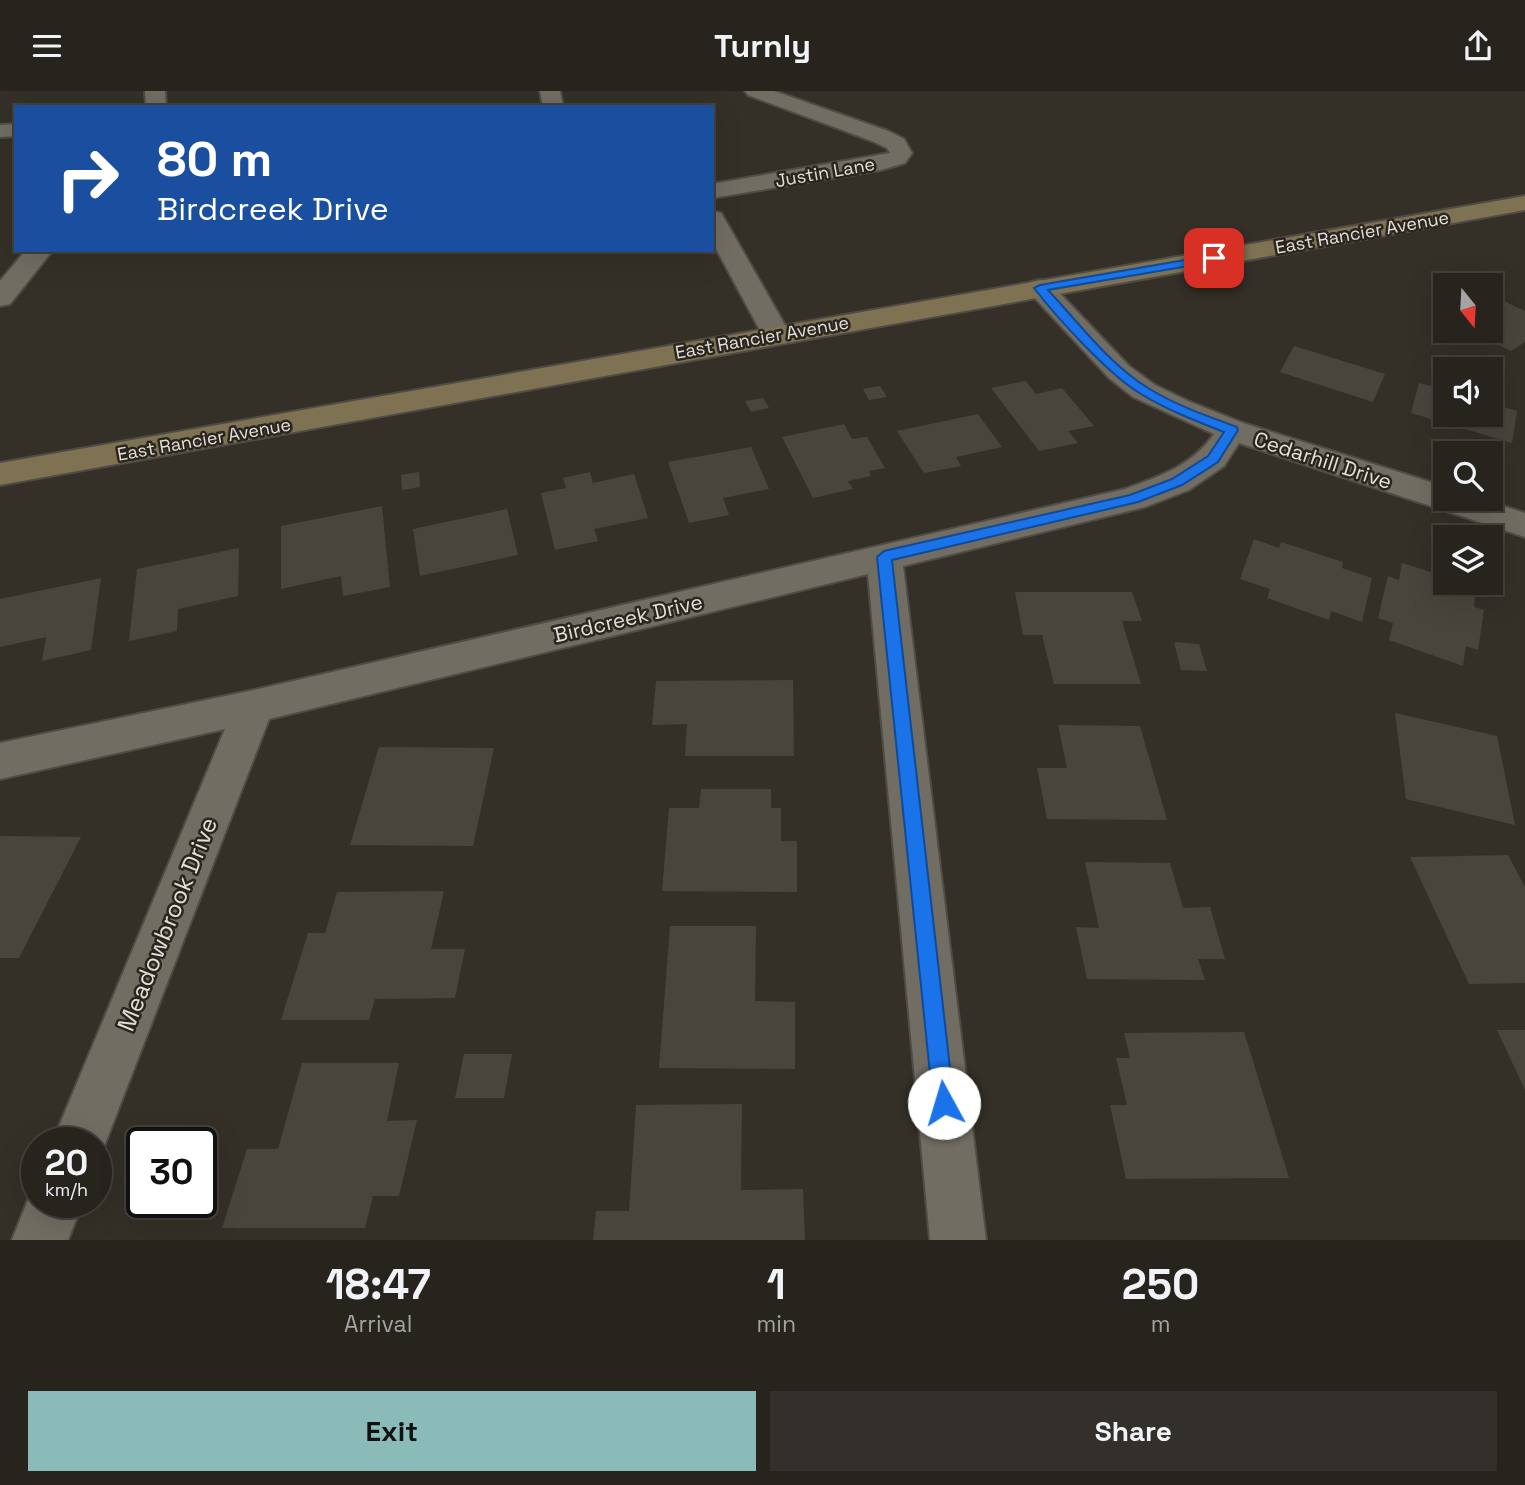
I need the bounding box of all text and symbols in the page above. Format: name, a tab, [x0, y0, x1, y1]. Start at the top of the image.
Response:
text: Turnly	[714, 26, 811, 66]
icon: menu	[28, 27, 66, 65]
icon: share	[1459, 27, 1497, 65]
text: 80 m	[157, 128, 272, 190]
icon: right	[42, 133, 133, 224]
street label: Justin Lane	[773, 152, 877, 192]
text: Birdcreek Drive	[157, 189, 389, 229]
street label: East Rancier Avenue	[1273, 205, 1451, 259]
pin	[1184, 228, 1244, 288]
icon: arrive	[1195, 239, 1233, 277]
north arrow	[1433, 273, 1503, 343]
map controls	[1433, 273, 1503, 595]
street label: East Rancier Avenue	[673, 310, 851, 364]
button: sound	[1433, 357, 1503, 427]
street label: East Rancier Avenue	[115, 412, 293, 466]
street label: Cedarhill Drive	[1251, 425, 1395, 495]
button: search	[1433, 441, 1503, 511]
button: layers	[1433, 525, 1503, 595]
street label: Birdcreek Drive	[551, 588, 705, 648]
street label: Meadowbrook Drive	[110, 812, 224, 1036]
position arrow	[907, 1066, 981, 1140]
speed limit sign: 30	[126, 1127, 217, 1218]
text: 20	[45, 1141, 88, 1185]
text: km/h	[45, 1178, 88, 1201]
text: 18:47	[326, 1258, 431, 1311]
text: 1	[767, 1258, 786, 1311]
text: 250	[1122, 1258, 1199, 1311]
text: Arrival	[344, 1309, 412, 1339]
text: min	[757, 1309, 796, 1339]
text: m	[1151, 1309, 1170, 1339]
button: Exit	[28, 1391, 756, 1471]
button: Share	[770, 1391, 1497, 1471]

